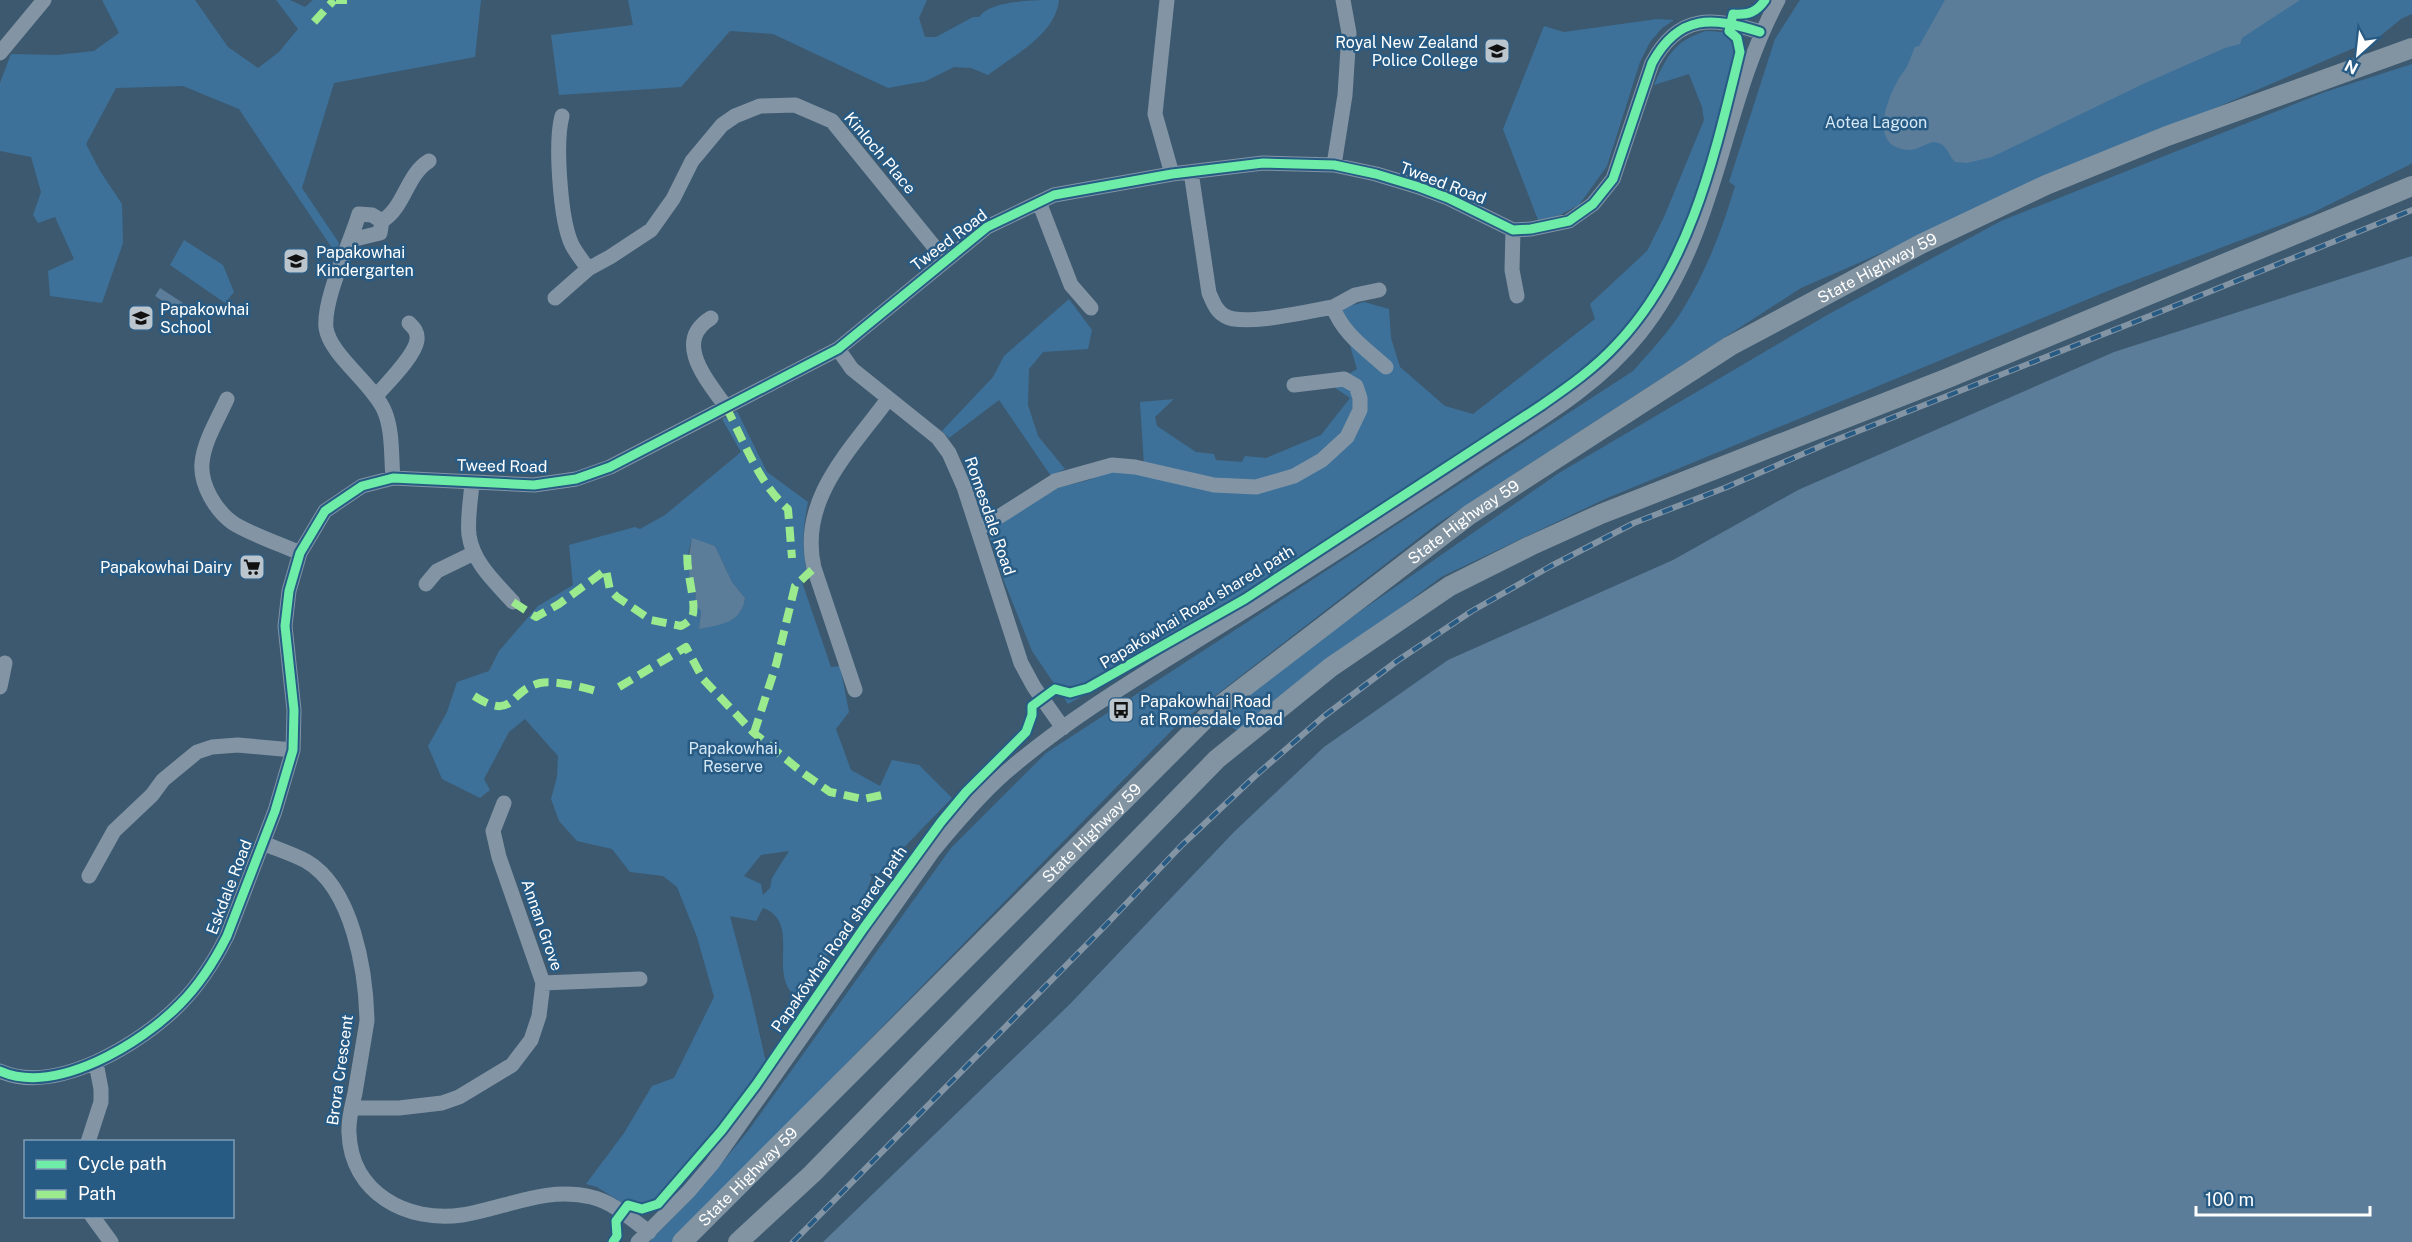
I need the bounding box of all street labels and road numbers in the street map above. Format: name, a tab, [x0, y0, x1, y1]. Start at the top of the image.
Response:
street label: Kinloch Place	[840, 108, 920, 198]
street label: Tweed Road	[1397, 158, 1489, 208]
street label: Tweed Road	[907, 205, 991, 275]
street label: State Highway 59	[1814, 228, 1940, 307]
street label: Romesdale Road	[961, 454, 1019, 578]
street label: Tweed Road	[457, 456, 547, 476]
street label: State Highway 59	[1404, 476, 1523, 568]
street label: Papakōwhai Road shared path	[1097, 541, 1297, 673]
street label: State Highway 59	[1038, 779, 1145, 886]
street label: Eskdale Road	[202, 837, 256, 937]
street label: Papakōwhai Road shared path	[767, 842, 911, 1036]
street label: Annan Grove	[517, 877, 567, 973]
street label: Brora Crescent	[323, 1013, 357, 1127]
street label: State Highway 59	[694, 1123, 801, 1230]

